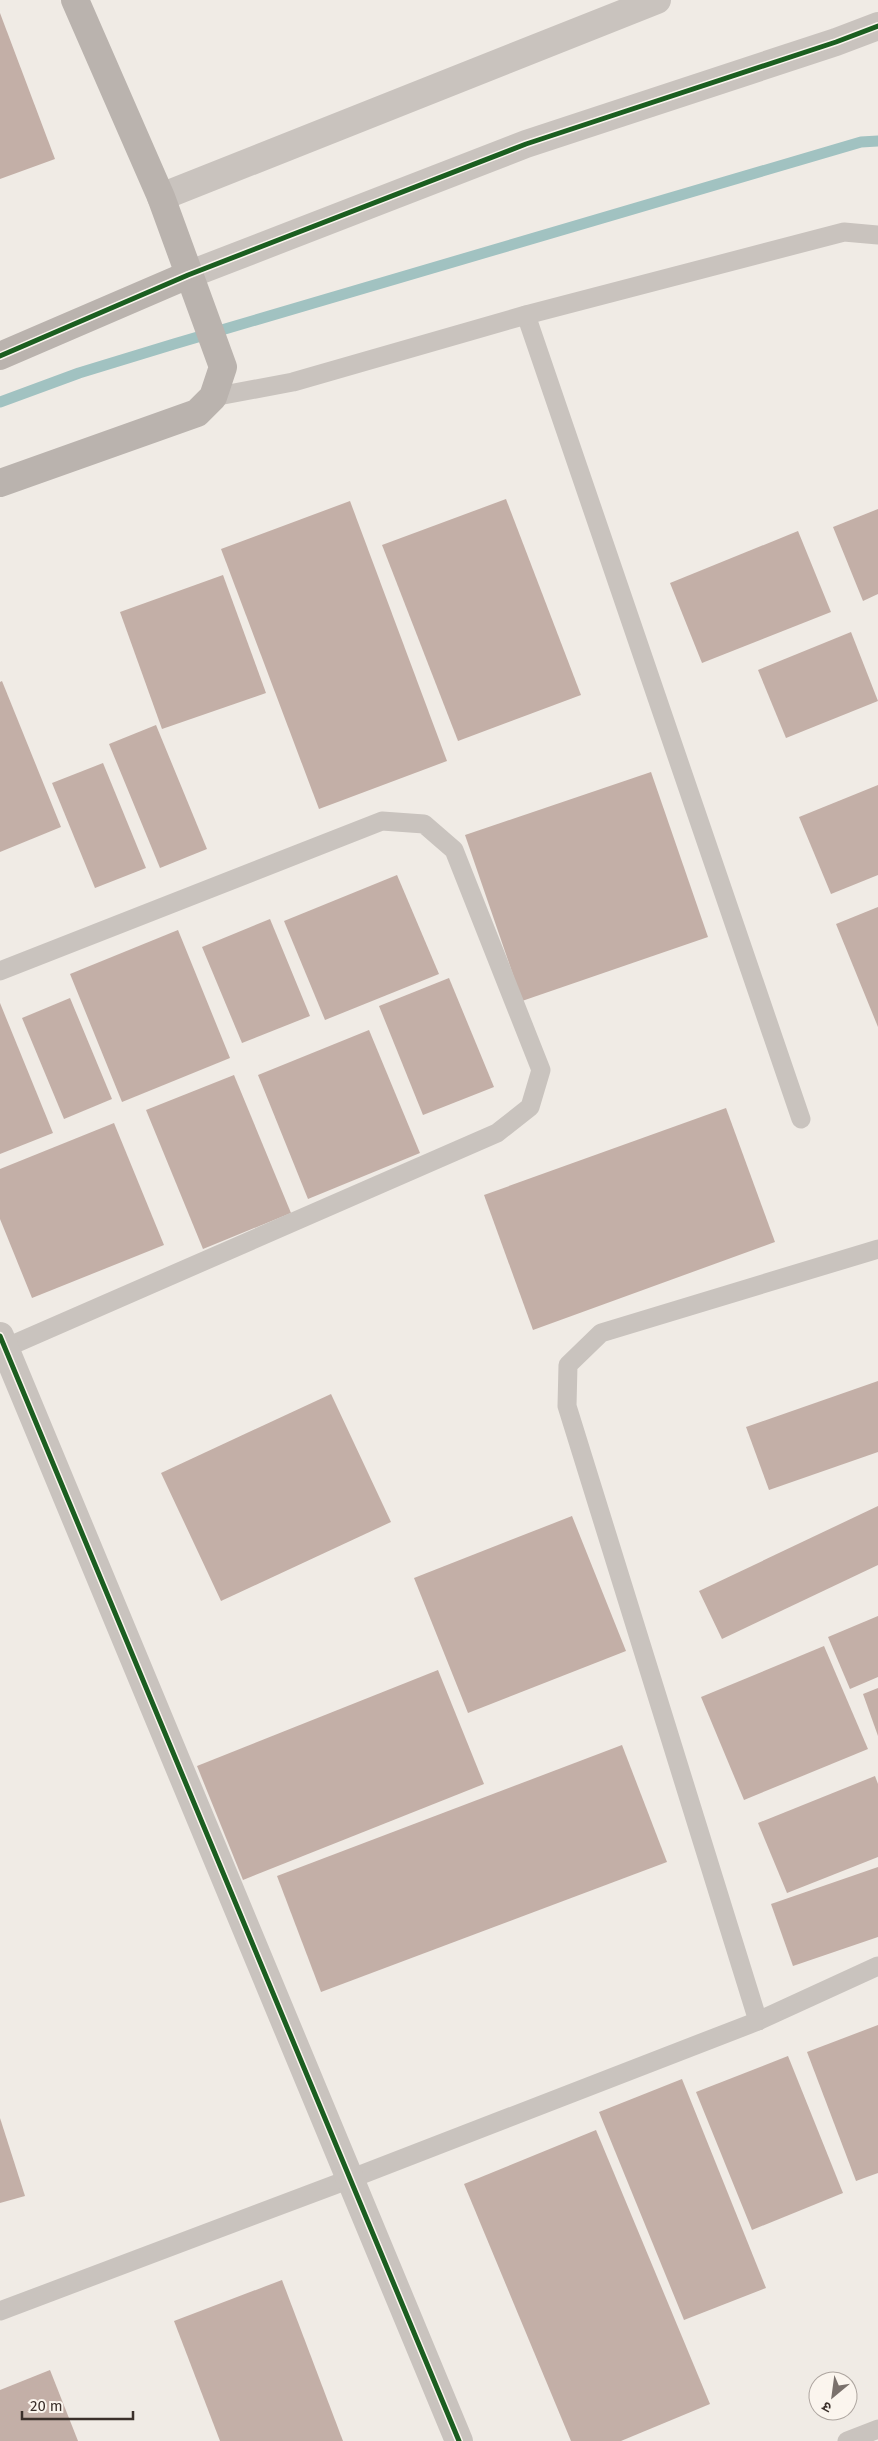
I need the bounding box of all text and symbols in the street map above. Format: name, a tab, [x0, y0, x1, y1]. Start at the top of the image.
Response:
north arrow	[808, 2371, 858, 2421]
scale bar	[22, 2388, 134, 2420]
text: 20 m	[30, 2397, 63, 2415]
text: उ	[819, 2397, 835, 2416]

